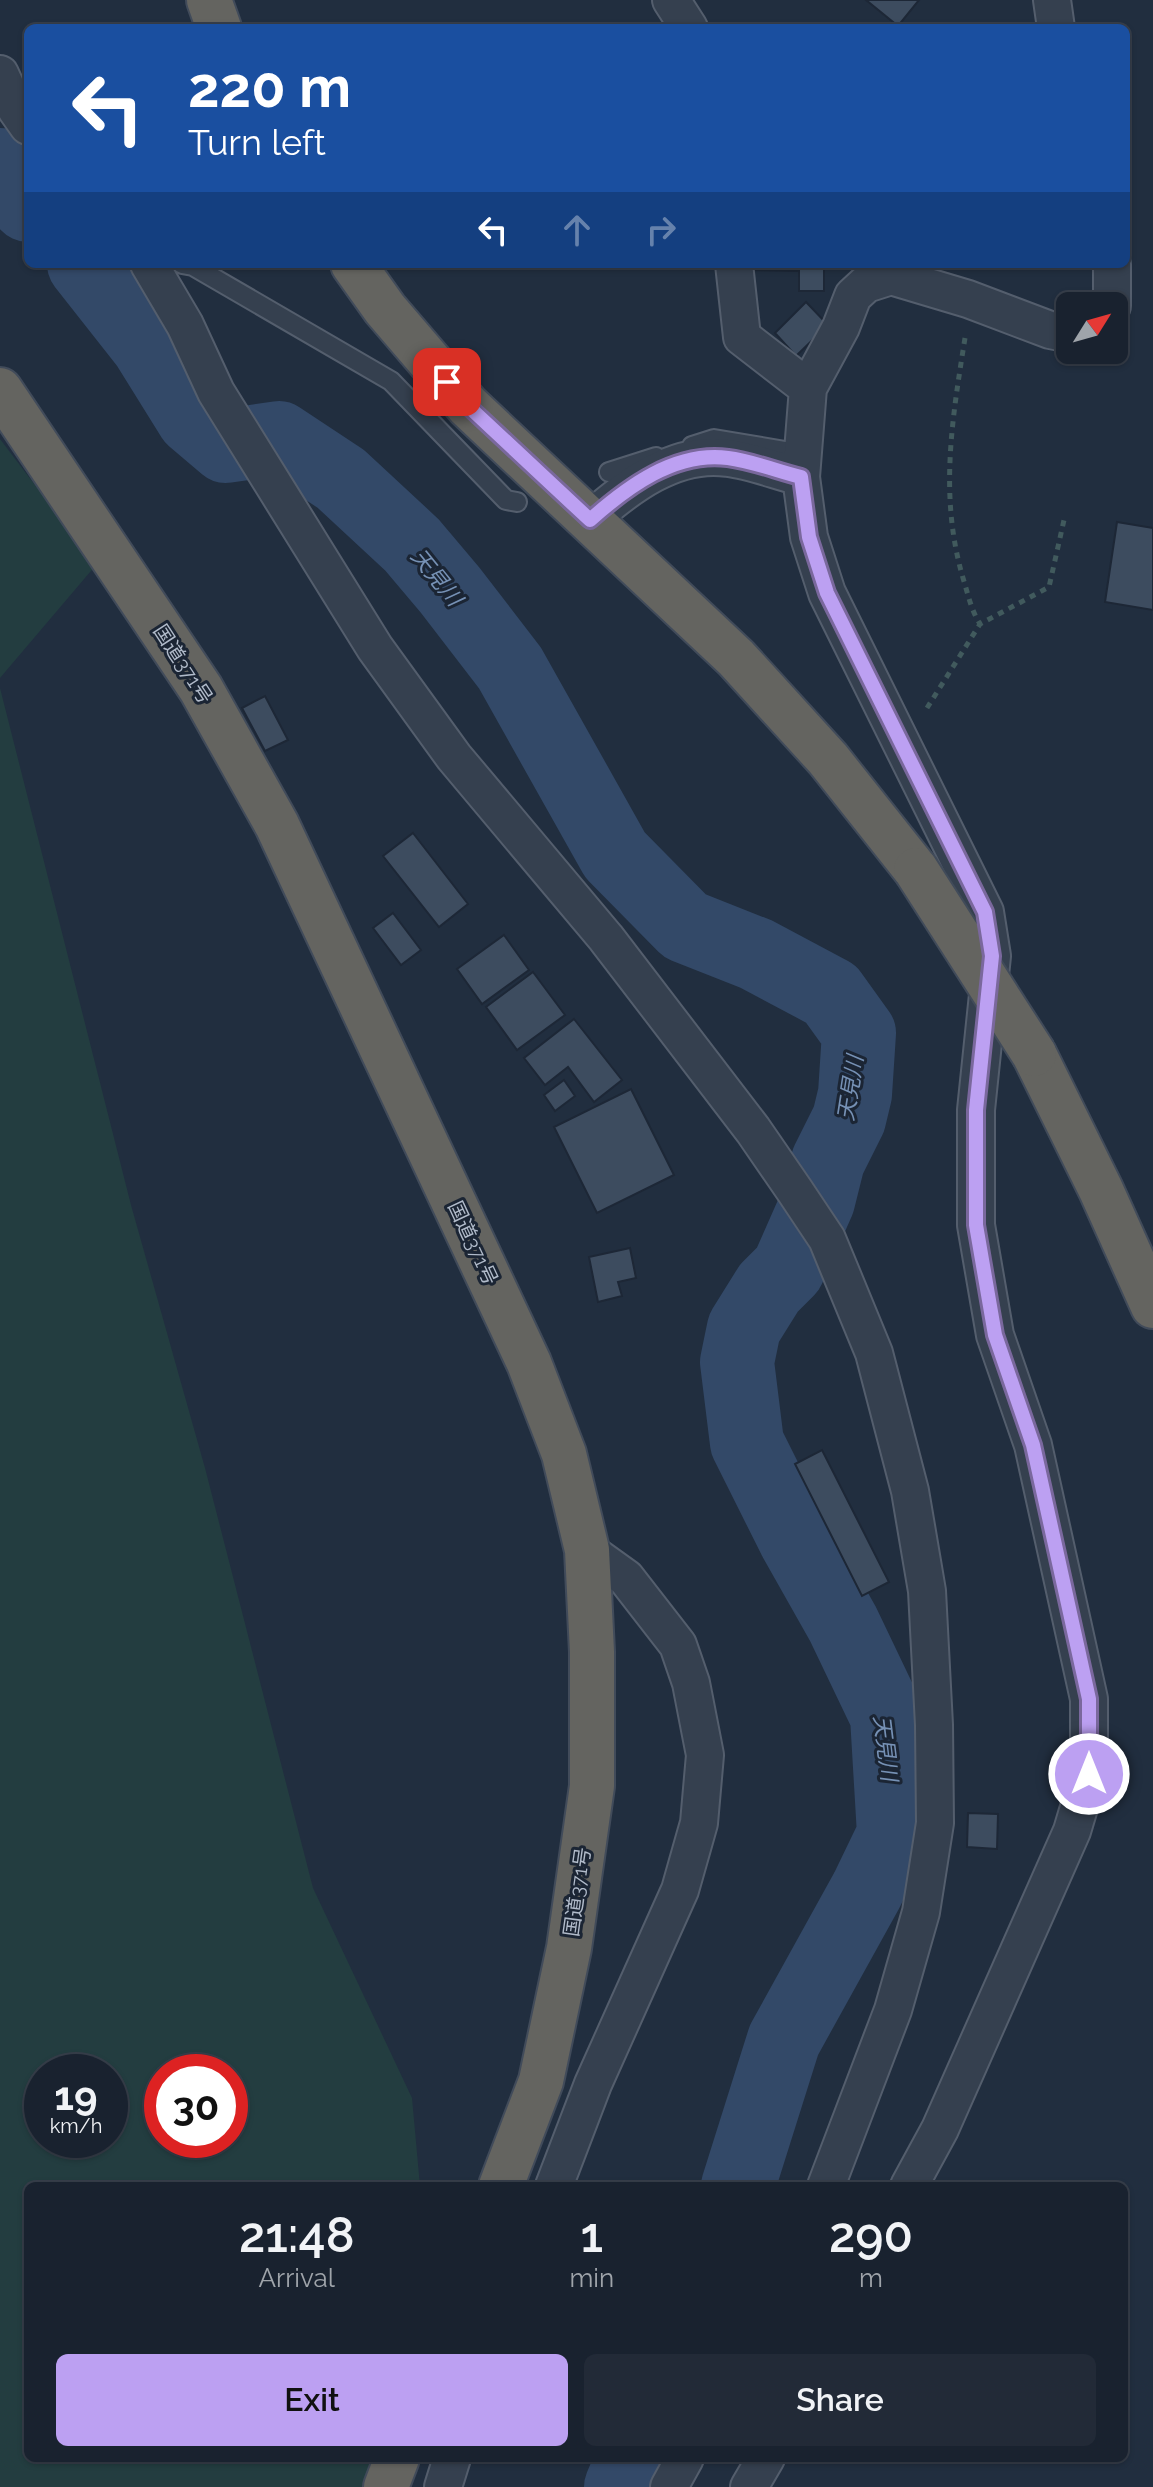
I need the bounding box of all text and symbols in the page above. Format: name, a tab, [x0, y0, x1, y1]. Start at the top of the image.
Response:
text: 220 m	[188, 54, 351, 120]
icon: left	[56, 56, 160, 160]
text: Turn left	[188, 121, 326, 163]
icon: left	[471, 208, 515, 252]
icon: ahead	[555, 208, 599, 252]
icon: right	[639, 208, 683, 252]
north arrow	[1056, 292, 1128, 364]
map controls	[1056, 292, 1128, 364]
pin	[413, 348, 481, 416]
icon: arrive	[425, 360, 469, 404]
water label: 天見川	[406, 543, 469, 612]
street label: 国道371号	[148, 620, 218, 708]
water label: 天見川	[832, 1051, 868, 1123]
street label: 国道371号	[443, 1197, 503, 1289]
water label: 天見川	[869, 1714, 903, 1784]
position arrow	[1047, 1732, 1131, 1816]
street label: 国道371号	[559, 1846, 595, 1938]
speed limit sign: 30	[144, 2054, 248, 2158]
text: 19	[54, 2072, 98, 2119]
text: km/h	[50, 2114, 102, 2138]
text: 21:48	[239, 2207, 354, 2263]
text: 1	[580, 2207, 603, 2263]
text: 290	[829, 2207, 913, 2263]
text: Arrival	[259, 2263, 335, 2293]
text: min	[569, 2263, 614, 2293]
text: m	[859, 2263, 883, 2293]
button: Exit	[56, 2354, 568, 2446]
button: Share	[584, 2354, 1096, 2446]

